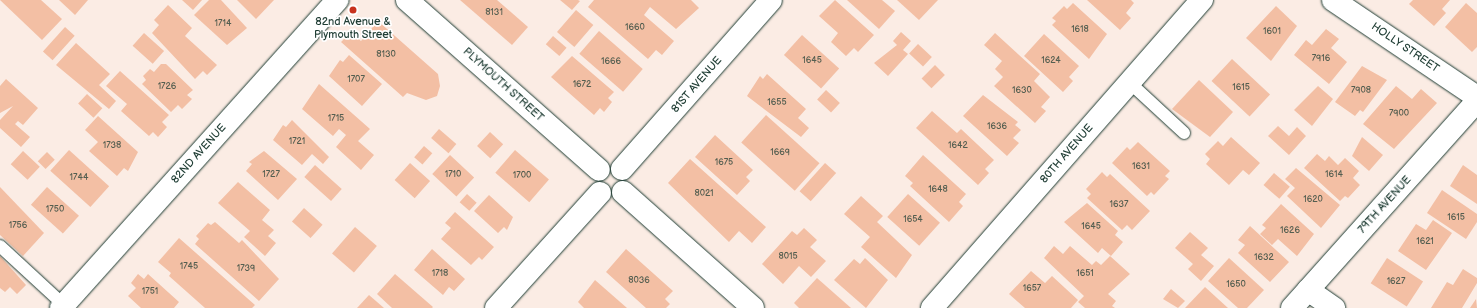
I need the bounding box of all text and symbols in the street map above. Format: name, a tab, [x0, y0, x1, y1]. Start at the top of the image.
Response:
marker: 82nd Avenue & Plymouth Street	[348, 5, 358, 15]
house number: 8131	[485, 8, 503, 18]
place label: 82nd Avenue & Plymouth Street	[314, 16, 392, 42]
house number: 1714	[215, 19, 231, 29]
street label: HOLLY STREET	[1368, 20, 1442, 76]
house number: 1660	[625, 23, 645, 33]
house number: 1618	[1071, 25, 1089, 35]
house number: 1601	[1263, 27, 1281, 37]
street label: PLYMOUTH STREET	[460, 45, 546, 125]
house number: 8130	[376, 50, 396, 60]
street label: 81ST AVENUE	[669, 54, 725, 116]
house number: 7916	[1312, 54, 1330, 64]
house number: 1645	[802, 56, 822, 66]
house number: 1624	[1041, 56, 1061, 66]
house number: 1666	[601, 57, 621, 67]
house number: 1707	[347, 75, 365, 85]
house number: 1672	[573, 80, 591, 90]
house number: 1726	[158, 82, 176, 92]
house number: 1615	[1232, 83, 1250, 93]
house number: 1630	[1012, 86, 1032, 96]
house number: 7908	[1351, 86, 1371, 96]
house number: 1655	[767, 98, 787, 108]
house number: 7900	[1389, 109, 1409, 119]
house number: 1715	[328, 114, 344, 124]
street label: 82ND AVENUE	[169, 122, 229, 186]
house number: 1636	[987, 122, 1007, 132]
street label: 80TH AVENUE	[1038, 122, 1096, 186]
house number: 1721	[289, 137, 305, 147]
house number: 1738	[103, 141, 121, 151]
house number: 1642	[948, 141, 968, 151]
house number: 1669	[770, 148, 790, 158]
house number: 1675	[715, 158, 733, 168]
house number: 1631	[1132, 162, 1150, 172]
house number: 1727	[262, 170, 280, 180]
house number: 1710	[445, 170, 461, 180]
house number: 1614	[1325, 170, 1343, 180]
house number: 1700	[513, 171, 531, 181]
house number: 1744	[70, 173, 88, 183]
street label: 79TH AVENUE	[1356, 174, 1414, 236]
house number: 1648	[928, 185, 948, 195]
house number: 8021	[694, 189, 714, 199]
house number: 1620	[1303, 195, 1323, 205]
house number: 1637	[1110, 200, 1128, 210]
house number: 1750	[46, 205, 64, 215]
house number: 1615	[1447, 213, 1465, 223]
house number: 1654	[903, 215, 923, 225]
house number: 1756	[9, 221, 27, 231]
house number: 1645	[1081, 222, 1101, 232]
house number: 1626	[1280, 226, 1300, 236]
house number: 1621	[1416, 237, 1434, 247]
house number: 8015	[778, 252, 798, 262]
house number: 1632	[1254, 253, 1274, 263]
house number: 1745	[180, 262, 198, 272]
house number: 1739	[237, 264, 255, 274]
house number: 1718	[432, 269, 448, 279]
house number: 1651	[1076, 269, 1094, 279]
house number: 8036	[628, 276, 650, 286]
house number: 1627	[1387, 277, 1405, 287]
house number: 1650	[1226, 280, 1246, 290]
house number: 1657	[1023, 284, 1041, 294]
house number: 1751	[142, 287, 158, 297]

